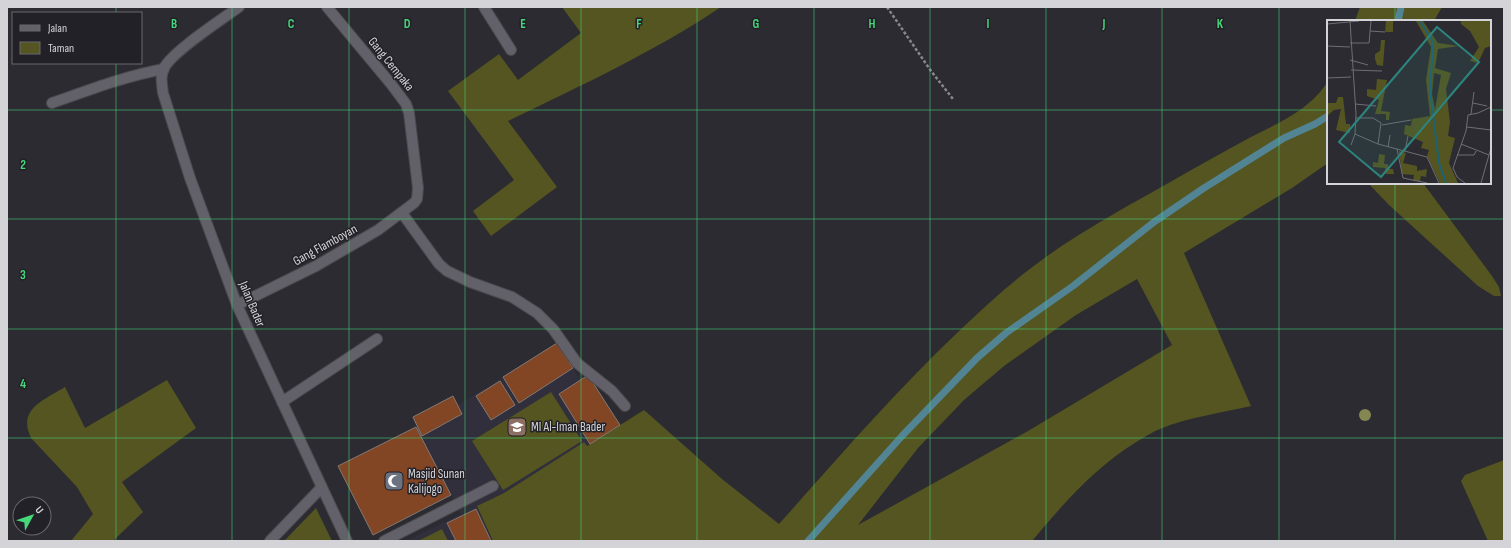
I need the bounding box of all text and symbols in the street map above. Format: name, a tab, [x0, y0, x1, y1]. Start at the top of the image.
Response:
legend	[12, 12, 142, 64]
text: B	[171, 16, 177, 32]
text: C	[288, 16, 295, 32]
text: D	[404, 16, 411, 32]
text: E	[520, 16, 526, 32]
text: F	[636, 16, 642, 32]
text: G	[753, 16, 760, 32]
text: H	[869, 16, 876, 32]
text: I	[987, 16, 990, 32]
text: J	[1102, 16, 1106, 32]
text: K	[1217, 16, 1224, 32]
inset map	[1327, 20, 1491, 184]
text: Jalan	[47, 21, 67, 36]
street label: Gang Cempaka	[365, 34, 417, 94]
text: Taman	[48, 41, 74, 56]
text: 2	[20, 157, 26, 173]
street label: Gang Flamboyan	[290, 221, 360, 269]
text: 3	[20, 267, 26, 283]
street label: Jalan Bader	[235, 278, 269, 329]
text: 4	[20, 376, 26, 392]
school or university icon: MI Al-Iman Bader	[506, 416, 528, 438]
place label: MI Al-Iman Bader	[531, 419, 605, 435]
place label: Masjid Sunan Kalijogo	[408, 466, 465, 497]
mosque icon: Masjid Sunan Kalijogo	[383, 470, 405, 492]
north arrow	[12, 496, 52, 536]
text: U	[32, 504, 46, 516]

